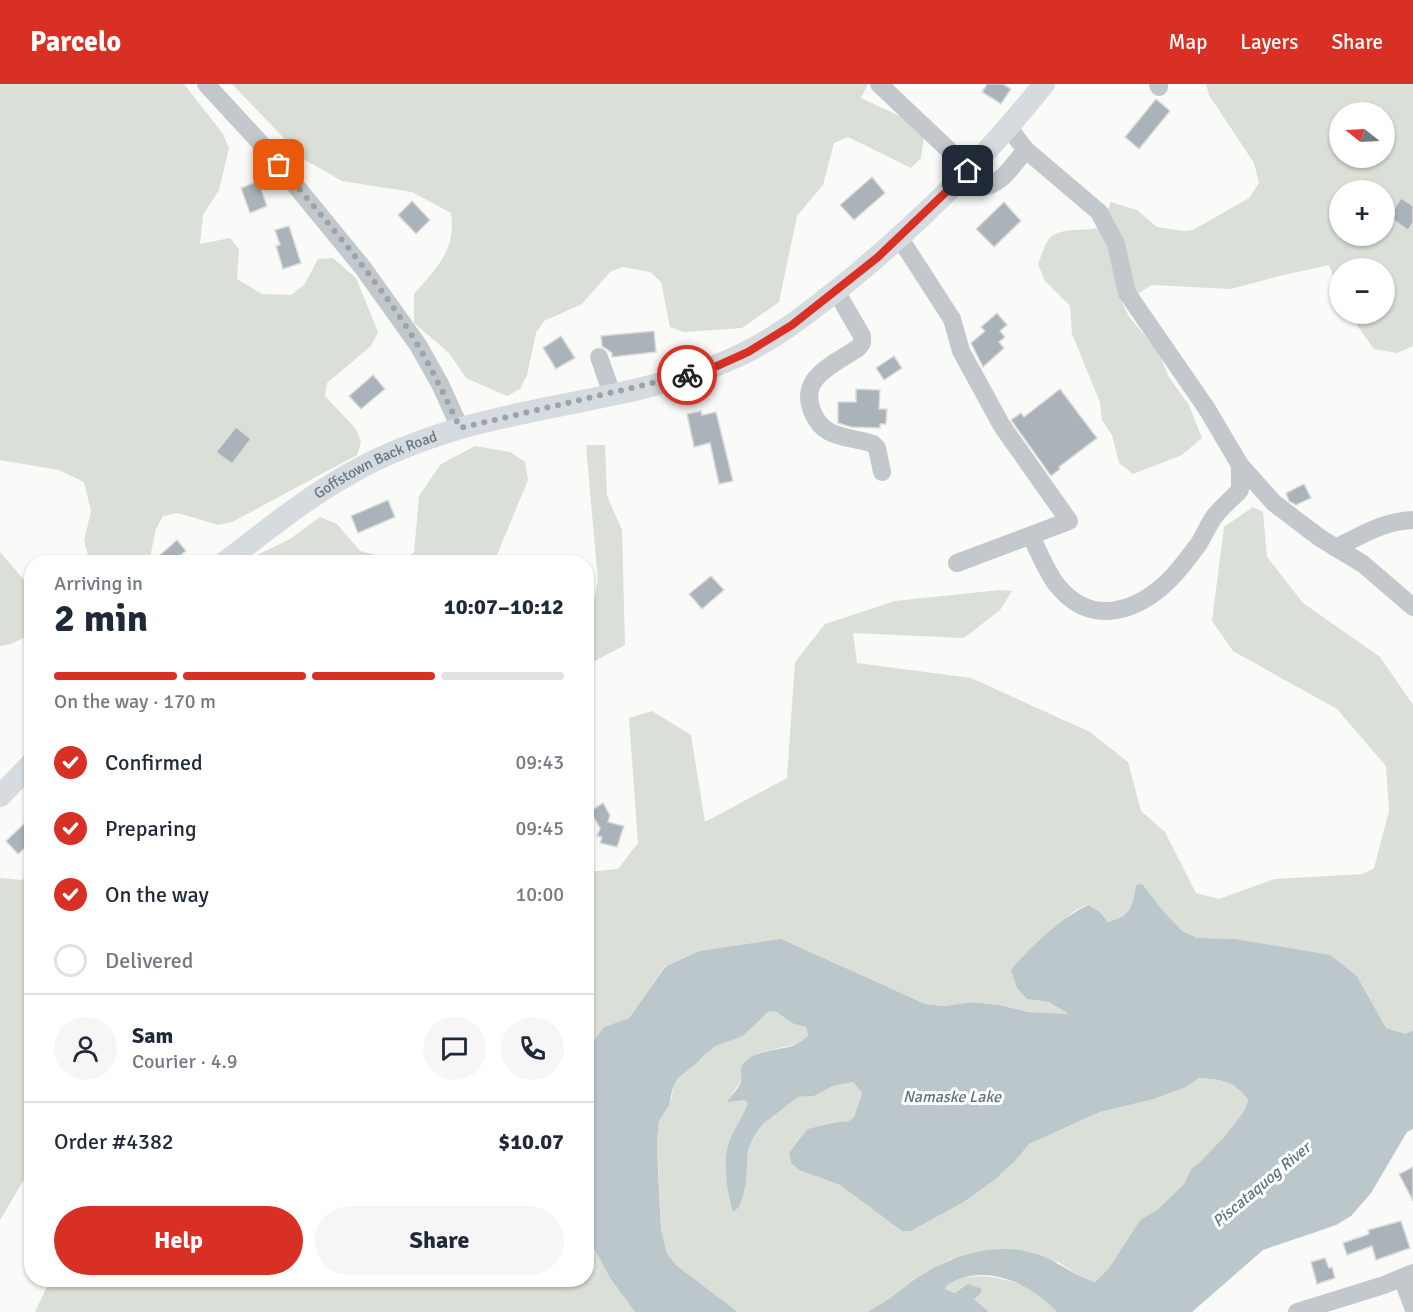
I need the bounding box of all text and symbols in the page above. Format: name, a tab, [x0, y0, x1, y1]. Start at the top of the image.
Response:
text: Parcelo	[30, 25, 121, 59]
text: Map	[1169, 29, 1207, 55]
text: Layers	[1240, 29, 1298, 55]
text: Share	[1331, 29, 1383, 55]
north arrow	[1329, 102, 1395, 168]
map controls	[1329, 102, 1395, 324]
pin	[253, 139, 304, 190]
pin	[942, 145, 993, 196]
icon: bag	[262, 148, 295, 181]
icon: home	[951, 154, 984, 187]
button: +	[1329, 180, 1395, 246]
button: −	[1329, 258, 1395, 324]
courier	[657, 345, 717, 405]
icon: bike	[671, 359, 704, 392]
street label: Goffstown Back Road	[310, 427, 439, 503]
text: Arriving in	[54, 571, 143, 596]
text: 10:07–10:12	[444, 593, 564, 620]
text: 2 min	[54, 594, 148, 642]
text: On the way · 170 m	[54, 689, 216, 714]
icon: check	[54, 746, 87, 779]
text: Confirmed	[105, 749, 203, 776]
text: 09:43	[515, 750, 564, 775]
icon: check	[54, 812, 87, 845]
text: Preparing	[105, 815, 197, 842]
text: 09:45	[515, 816, 564, 841]
icon: check	[54, 878, 87, 911]
text: On the way	[105, 881, 209, 908]
text: 10:00	[515, 882, 564, 907]
text: Delivered	[105, 947, 193, 974]
button: person	[54, 1017, 117, 1080]
button: chat	[423, 1017, 486, 1080]
button: phone	[501, 1017, 564, 1080]
text: Sam	[132, 1022, 173, 1049]
text: Courier · 4.9	[132, 1049, 238, 1074]
water label: Namaske Lake	[903, 1087, 1002, 1107]
text: Order #4382	[54, 1128, 174, 1155]
text: $10.07	[498, 1128, 564, 1155]
water label: Piscataquog River	[1209, 1137, 1316, 1232]
button: Help	[54, 1206, 303, 1275]
button: Share	[315, 1206, 564, 1275]

